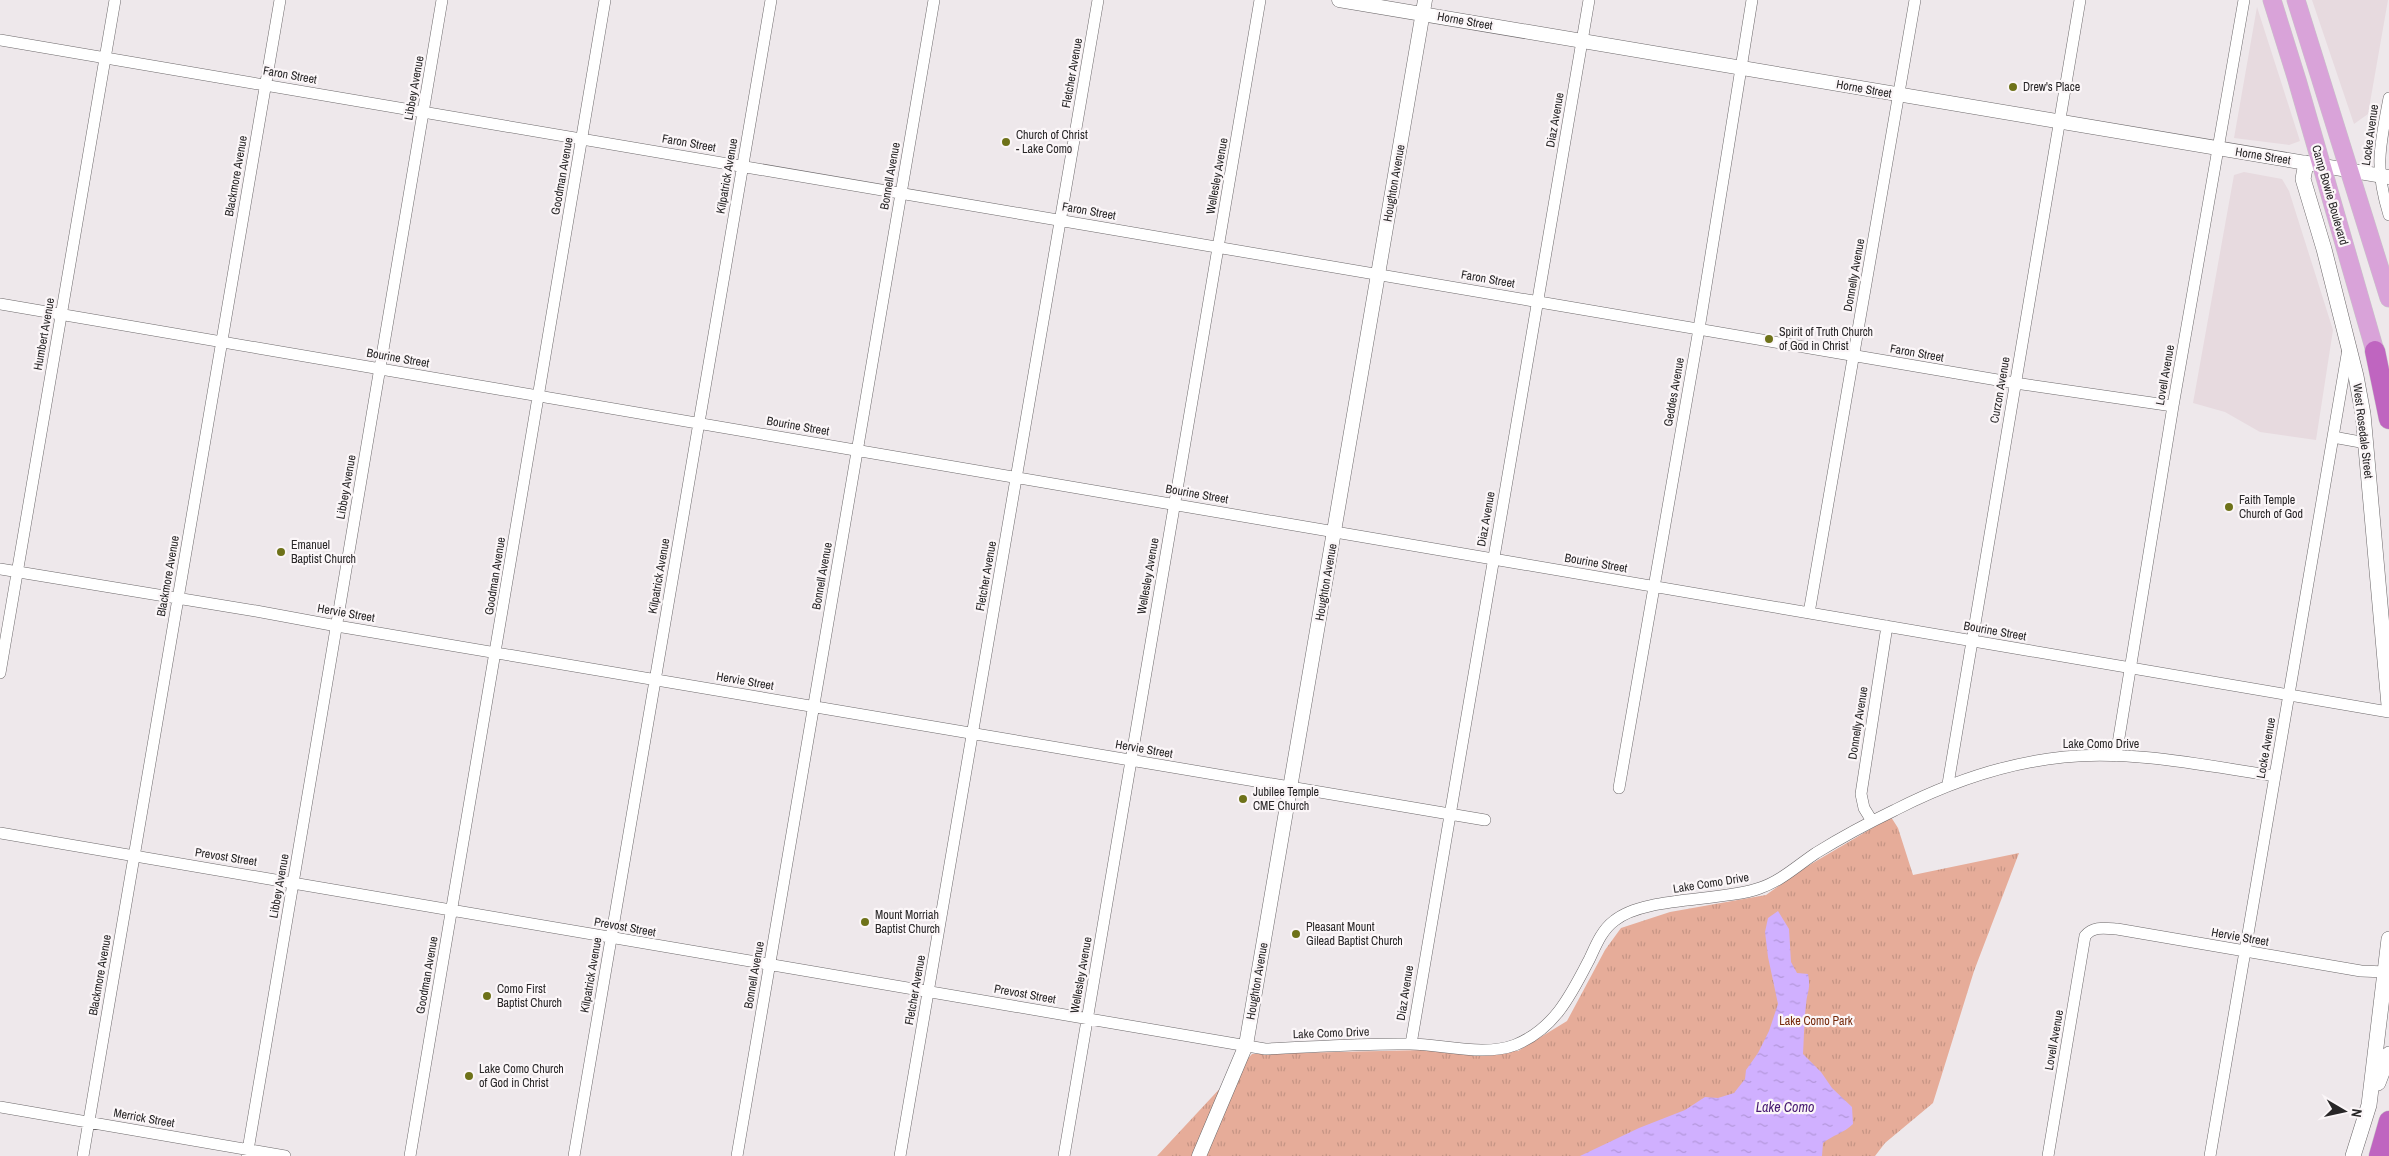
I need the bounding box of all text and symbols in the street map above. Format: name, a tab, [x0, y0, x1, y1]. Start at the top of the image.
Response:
street label: Horne Street	[1436, 8, 1494, 34]
street label: Fletcher Avenue	[1058, 37, 1086, 109]
street label: Libbey Avenue	[400, 55, 428, 121]
street label: Faron Street	[262, 62, 318, 88]
street label: Horne Street	[1835, 76, 1893, 102]
place label: Drew's Place	[2023, 79, 2080, 95]
marker: Drew's Place	[2007, 81, 2019, 93]
street label: Diaz Avenue	[1542, 91, 1568, 149]
street label: Locke Avenue	[2358, 103, 2382, 167]
place label: Church of Christ - Lake Como	[1016, 127, 1088, 157]
street label: Faron Street	[661, 130, 717, 156]
street label: Blackmore Avenue	[221, 134, 251, 218]
street label: Goodman Avenue	[547, 136, 577, 216]
marker: Church of Christ - Lake Como	[1000, 136, 1012, 148]
street label: Kilpatrick Avenue	[712, 137, 742, 215]
street label: Wellesley Avenue	[1202, 137, 1232, 215]
street label: Bonnell Avenue	[876, 141, 904, 211]
street label: Houghton Avenue	[1379, 143, 1409, 223]
street label: Camp Bowie Boulevard	[2308, 143, 2352, 247]
street label: Horne Street	[2234, 144, 2292, 168]
street label: Faron Street	[1061, 198, 1117, 224]
street label: Donnelly Avenue	[1840, 237, 1868, 313]
street label: Faron Street	[1460, 266, 1516, 292]
street label: Humbert Avenue	[30, 297, 58, 371]
place label: Spirit of Truth Church of God in Christ	[1779, 324, 1873, 354]
marker: Spirit of Truth Church of God in Christ	[1763, 333, 1775, 345]
street label: Faron Street	[1889, 340, 1945, 366]
street label: Lovell Avenue	[2152, 344, 2178, 406]
street label: Bourine Street	[365, 345, 431, 371]
street label: Geddes Avenue	[1660, 356, 1688, 428]
street label: Curzon Avenue	[1986, 356, 2014, 424]
street label: West Rosedale Street	[2349, 383, 2377, 480]
street label: Bourine Street	[765, 413, 831, 439]
street label: Libbey Avenue	[332, 454, 360, 520]
street label: Bourine Street	[1164, 481, 1230, 507]
street label: Diaz Avenue	[1473, 490, 1499, 548]
place label: Faith Temple Church of God	[2239, 492, 2303, 522]
marker: Faith Temple Church of God	[2223, 501, 2235, 513]
street label: Blackmore Avenue	[153, 534, 183, 618]
street label: Goodman Avenue	[481, 536, 509, 616]
place label: Emanuel Baptist Church	[291, 537, 356, 567]
street label: Kilpatrick Avenue	[644, 537, 674, 615]
street label: Wellesley Avenue	[1133, 537, 1163, 615]
street label: Fletcher Avenue	[972, 540, 1000, 612]
street label: Bonnell Avenue	[808, 541, 836, 611]
street label: Houghton Avenue	[1311, 542, 1341, 622]
marker: Emanuel Baptist Church	[275, 546, 287, 558]
street label: Bourine Street	[1563, 550, 1629, 576]
street label: Hervie Street	[316, 600, 376, 626]
street label: Bourine Street	[1962, 618, 2028, 644]
street label: Hervie Street	[715, 668, 775, 694]
street label: Donnelly Avenue	[1844, 685, 1872, 761]
street label: Locke Avenue	[2253, 716, 2279, 780]
street label: Hervie Street	[1114, 736, 1174, 762]
street label: Lake Como Drive	[2063, 736, 2139, 752]
place label: Jubilee Temple CME Church	[1253, 784, 1319, 814]
marker: Jubilee Temple CME Church	[1237, 793, 1249, 805]
street label: Prevost Street	[194, 844, 258, 870]
street label: Libbey Avenue	[265, 853, 293, 919]
street label: Lake Como Drive	[1672, 869, 1750, 897]
place label: Mount Morriah Baptist Church	[875, 907, 940, 937]
street label: Prevost Street	[593, 914, 657, 940]
marker: Mount Morriah Baptist Church	[859, 916, 871, 928]
place label: Pleasant Mount Gilead Baptist Church	[1306, 919, 1403, 949]
street label: Hervie Street	[2210, 924, 2270, 950]
marker: Pleasant Mount Gilead Baptist Church	[1290, 928, 1302, 940]
street label: Blackmore Avenue	[85, 933, 115, 1017]
street label: Goodman Avenue	[412, 935, 442, 1015]
street label: Kilpatrick Avenue	[576, 936, 606, 1014]
street label: Wellesley Avenue	[1066, 936, 1096, 1014]
street label: Bonnell Avenue	[740, 940, 768, 1010]
street label: Houghton Avenue	[1242, 941, 1272, 1021]
street label: Fletcher Avenue	[901, 954, 929, 1026]
street label: Diaz Avenue	[1393, 964, 1417, 1022]
place label: Como First Baptist Church	[497, 981, 562, 1011]
street label: Prevost Street	[993, 981, 1057, 1007]
marker: Como First Baptist Church	[481, 990, 493, 1002]
street label: Lovell Avenue	[2041, 1009, 2067, 1071]
park label: Lake Como Park	[1779, 1013, 1853, 1029]
street label: Lake Como Drive	[1292, 1024, 1370, 1042]
place label: Lake Como Church of God in Christ	[479, 1061, 564, 1091]
marker: Lake Como Church of God in Christ	[463, 1070, 475, 1082]
north arrow	[2319, 1086, 2369, 1136]
water label: Lake Como	[1756, 1098, 1814, 1116]
street label: Merrick Street	[112, 1105, 176, 1131]
text: N	[2347, 1108, 2366, 1119]

